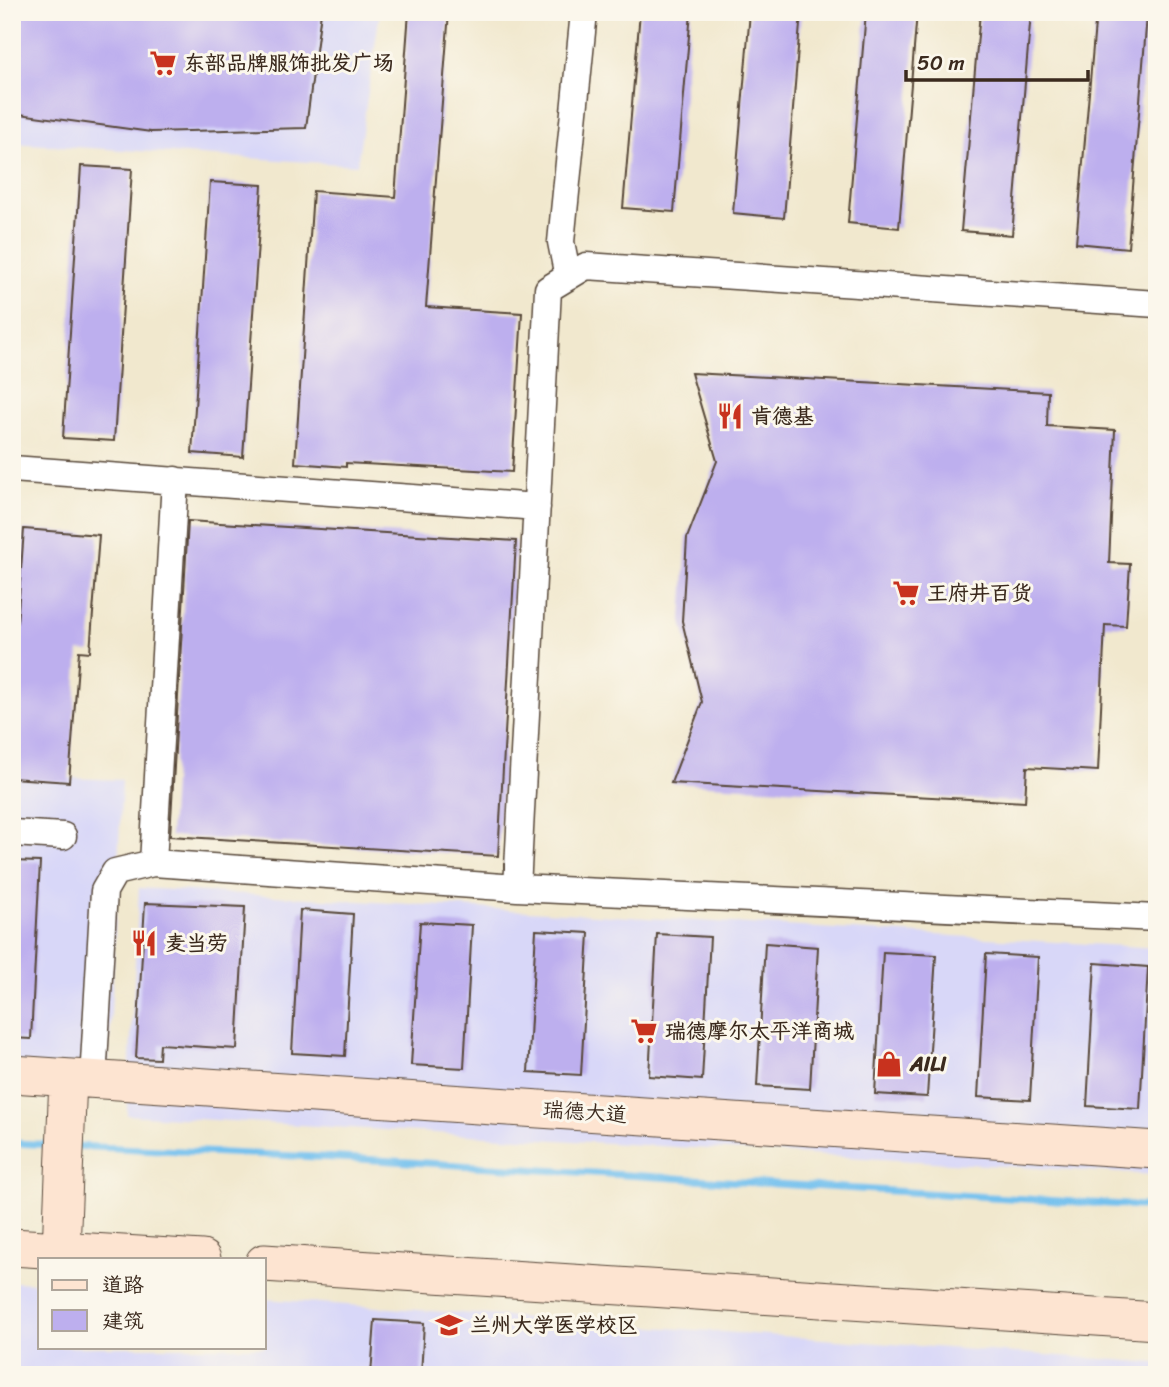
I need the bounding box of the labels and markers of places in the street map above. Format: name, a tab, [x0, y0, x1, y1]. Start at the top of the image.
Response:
place label: 东部品牌服饰批发广场	[184, 44, 394, 82]
supermarket icon: 东部品牌服饰批发广场	[148, 48, 178, 78]
place label: 肯德基	[751, 397, 814, 435]
restaurant icon: 肯德基	[715, 401, 745, 431]
place label: 王府井百货	[927, 574, 1032, 612]
supermarket icon: 王府井百货	[891, 578, 921, 608]
place label: 麦当劳	[165, 924, 228, 962]
restaurant icon: 麦当劳	[129, 928, 159, 958]
place label: 瑞德摩尔太平洋商城	[665, 1012, 854, 1050]
supermarket icon: 瑞德摩尔太平洋商城	[629, 1016, 659, 1046]
place label: AILI	[909, 1045, 947, 1083]
shop icon: AILI	[874, 1049, 904, 1079]
place label: 兰州大学医学校区	[470, 1306, 638, 1344]
school or university icon: 兰州大学医学校区	[434, 1310, 464, 1340]

